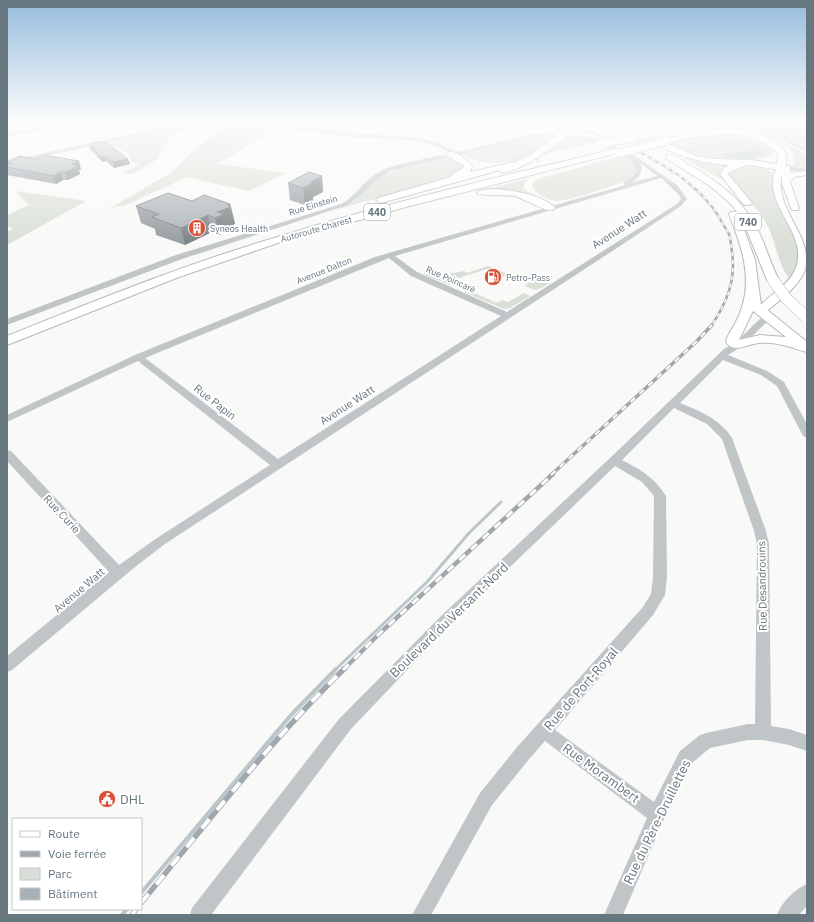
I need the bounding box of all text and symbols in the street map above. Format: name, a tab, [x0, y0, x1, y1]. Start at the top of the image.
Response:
street label: Rue Einstein	[287, 192, 339, 218]
road number: 440	[364, 204, 390, 220]
street label: Avenue Watt	[589, 206, 649, 252]
street label: Autoroute Charest	[279, 214, 353, 244]
road number: 740	[735, 214, 761, 230]
building icon: Syneos Health	[187, 218, 207, 238]
place label: Syneos Health	[210, 223, 268, 234]
street label: Avenue Dalton	[295, 254, 353, 286]
street label: Rue Poincaré	[424, 263, 478, 295]
fuel station icon: Petro-Pass	[483, 267, 503, 287]
place label: Petro-Pass	[506, 272, 550, 283]
street label: Rue Papin	[191, 381, 239, 423]
street label: Avenue Watt	[317, 382, 377, 428]
street label: Rue Curie	[41, 492, 83, 536]
street label: Rue Desandrouins	[754, 541, 770, 631]
street label: Boulevard du Versant-Nord	[386, 559, 512, 681]
street label: Avenue Watt	[51, 564, 108, 615]
street label: Rue de Port-Royal	[540, 643, 622, 734]
street label: Rue Morambert	[559, 739, 643, 807]
street label: Rue du Père-Druillettes	[619, 757, 695, 887]
public building icon: DHL	[97, 789, 117, 809]
place label: DHL	[120, 791, 145, 808]
legend	[12, 818, 142, 910]
text: Route	[48, 826, 80, 841]
text: Voie ferrée	[48, 846, 107, 861]
text: Parc	[48, 866, 72, 881]
text: Bâtiment	[48, 886, 98, 901]

